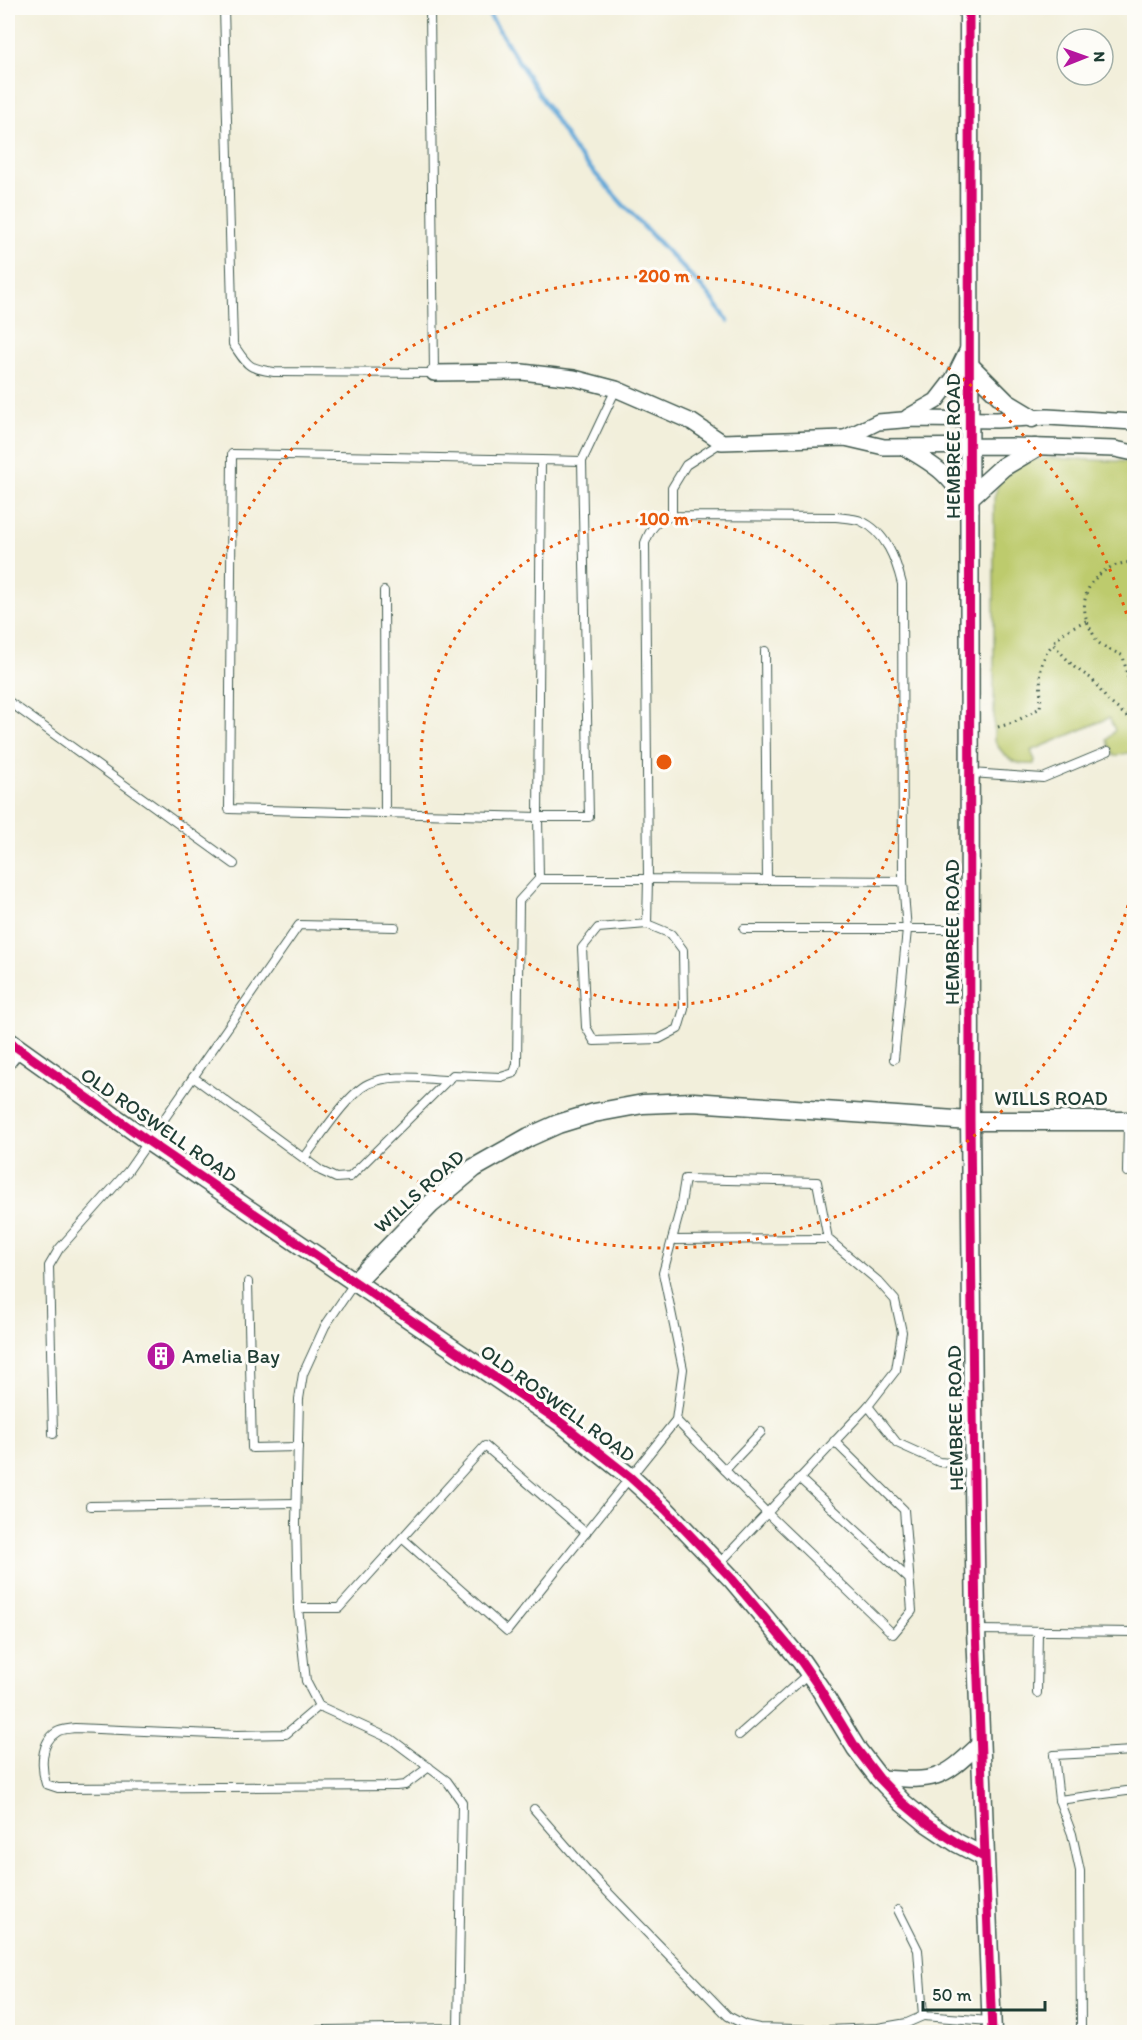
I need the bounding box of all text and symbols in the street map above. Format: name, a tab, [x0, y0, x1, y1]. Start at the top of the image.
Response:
north arrow	[1055, 27, 1115, 87]
text: N	[1090, 51, 1109, 62]
text: 200 m	[639, 265, 690, 287]
street label: HEMBREE ROAD	[941, 373, 965, 519]
text: 100 m	[639, 508, 690, 530]
centre of rings	[654, 752, 674, 772]
street label: HEMBREE ROAD	[940, 859, 964, 1005]
street label: OLD ROSWELL ROAD	[76, 1062, 242, 1188]
street label: WILLS ROAD	[994, 1086, 1108, 1110]
street label: WILLS ROAD	[369, 1144, 469, 1238]
street label: OLD ROSWELL ROAD	[476, 1339, 640, 1467]
building icon: Amelia Bay	[145, 1340, 177, 1372]
place label: Amelia Bay	[182, 1344, 280, 1368]
street label: HEMBREE ROAD	[942, 1345, 968, 1491]
scale bar	[923, 1974, 1044, 2012]
text: 50 m	[932, 1984, 972, 2006]

